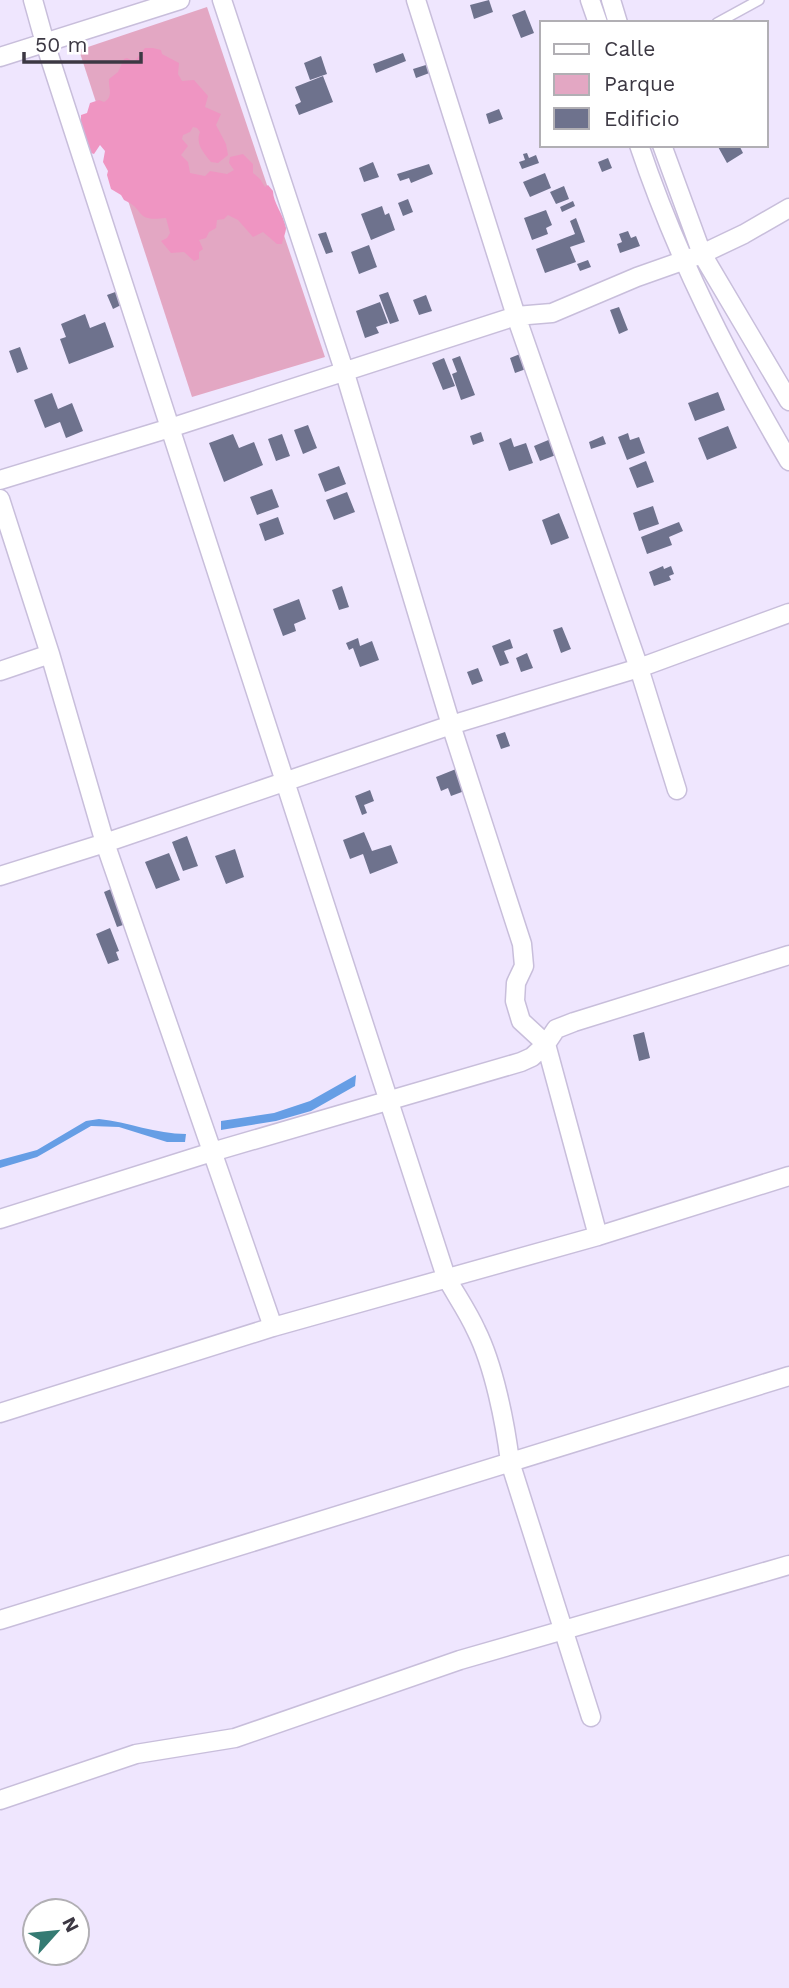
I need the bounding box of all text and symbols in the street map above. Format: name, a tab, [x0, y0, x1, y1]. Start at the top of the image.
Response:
scale bar	[24, 21, 142, 65]
legend	[540, 21, 768, 147]
text: 50 m	[35, 32, 87, 57]
text: Calle	[604, 36, 655, 61]
text: Parque	[604, 71, 675, 96]
text: Edificio	[604, 106, 680, 131]
north arrow	[21, 1897, 91, 1967]
text: N	[57, 1913, 84, 1936]

